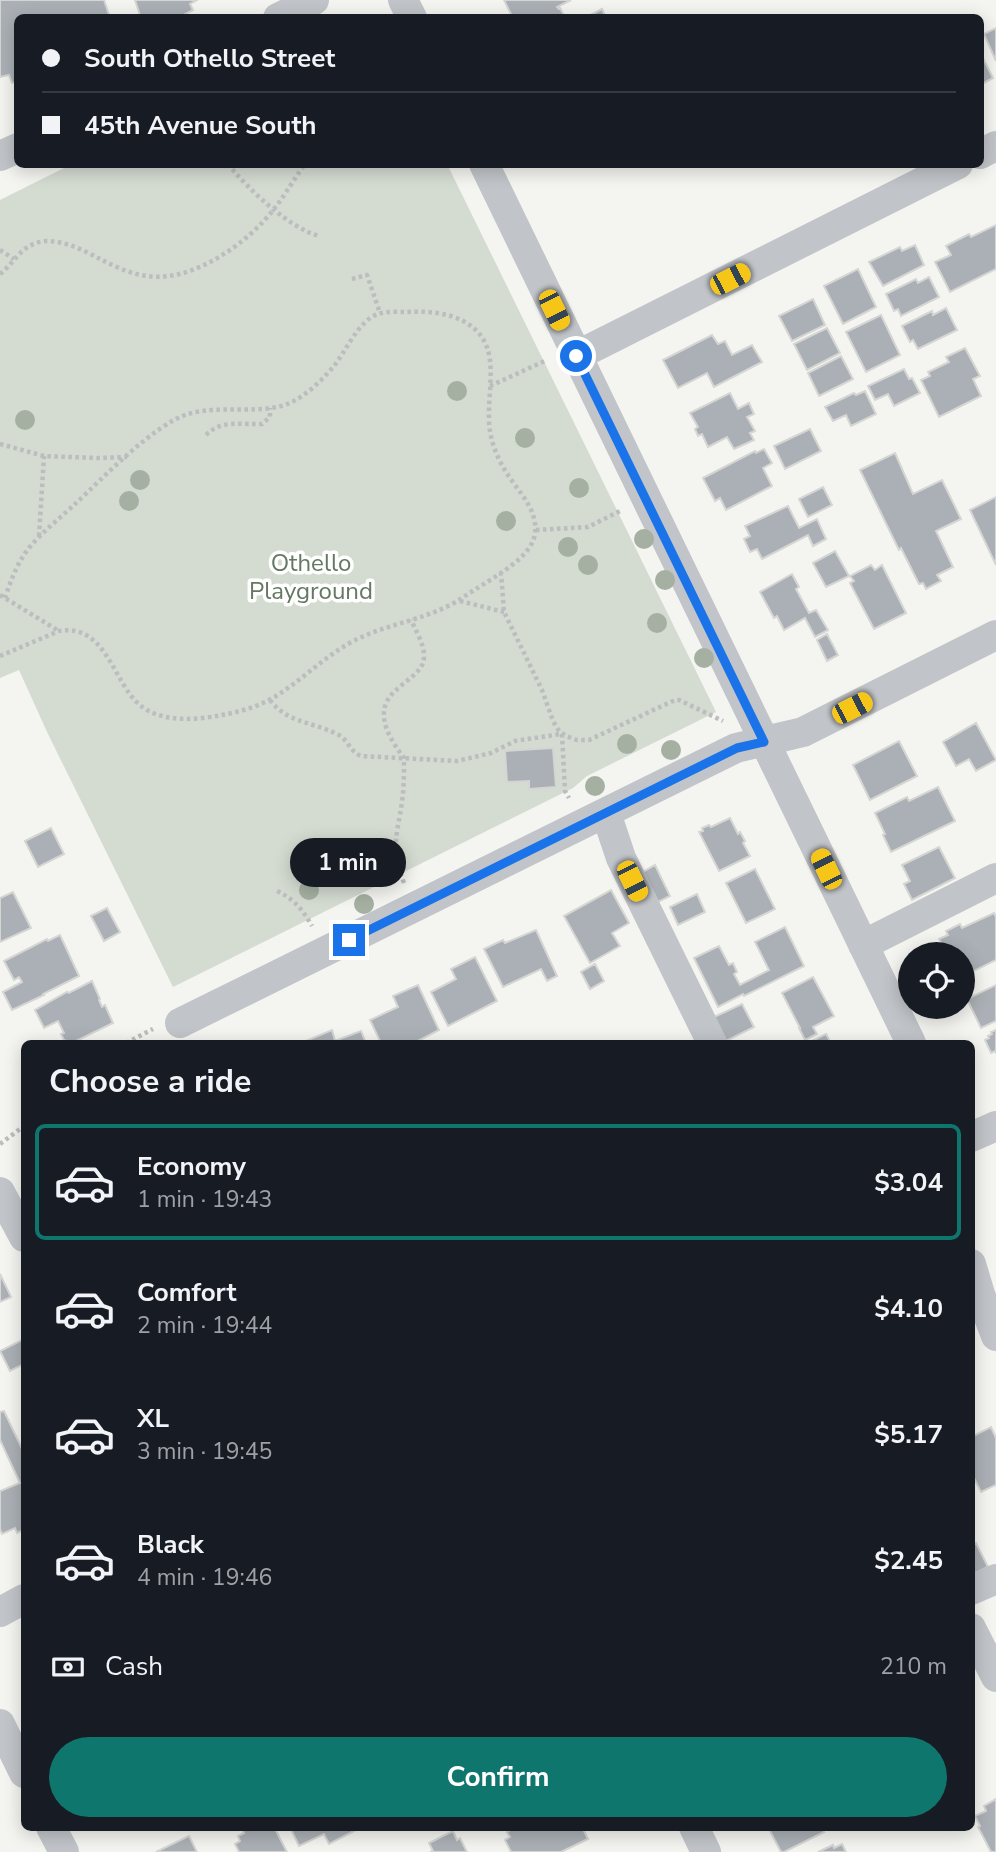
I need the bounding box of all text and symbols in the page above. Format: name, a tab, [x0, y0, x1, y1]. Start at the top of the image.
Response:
text: South Othello Street	[84, 41, 335, 76]
text: 45th Avenue South	[84, 108, 317, 143]
car	[707, 260, 754, 298]
car	[536, 287, 573, 333]
route start	[560, 340, 592, 372]
park label: Othello Playground	[249, 547, 373, 607]
car	[829, 689, 876, 727]
callout: 1 min	[291, 838, 407, 888]
car	[808, 846, 845, 892]
text: 1 min	[318, 847, 378, 878]
car	[614, 858, 651, 904]
route end	[333, 924, 365, 956]
map controls	[898, 942, 975, 1019]
button: locate	[898, 942, 975, 1019]
text: Choose a ride	[49, 1060, 251, 1103]
text: Economy	[137, 1149, 246, 1184]
icon: car	[53, 1151, 116, 1214]
text: $3.04	[874, 1165, 943, 1200]
text: 1 min · 19:43	[137, 1184, 272, 1215]
text: Comfort	[137, 1275, 237, 1310]
icon: car	[53, 1277, 116, 1340]
text: $4.10	[874, 1291, 943, 1326]
text: 2 min · 19:44	[137, 1310, 272, 1341]
text: XL	[137, 1401, 169, 1436]
icon: car	[53, 1403, 116, 1466]
text: $5.17	[874, 1417, 943, 1452]
text: 3 min · 19:45	[137, 1436, 272, 1467]
text: Black	[137, 1527, 204, 1562]
icon: car	[53, 1529, 116, 1592]
text: $2.45	[874, 1543, 943, 1578]
text: 4 min · 19:46	[137, 1562, 272, 1593]
icon: cash	[49, 1648, 87, 1686]
text: Cash	[105, 1649, 163, 1684]
text: 210 m	[880, 1651, 947, 1682]
button: Confirm	[49, 1737, 947, 1817]

